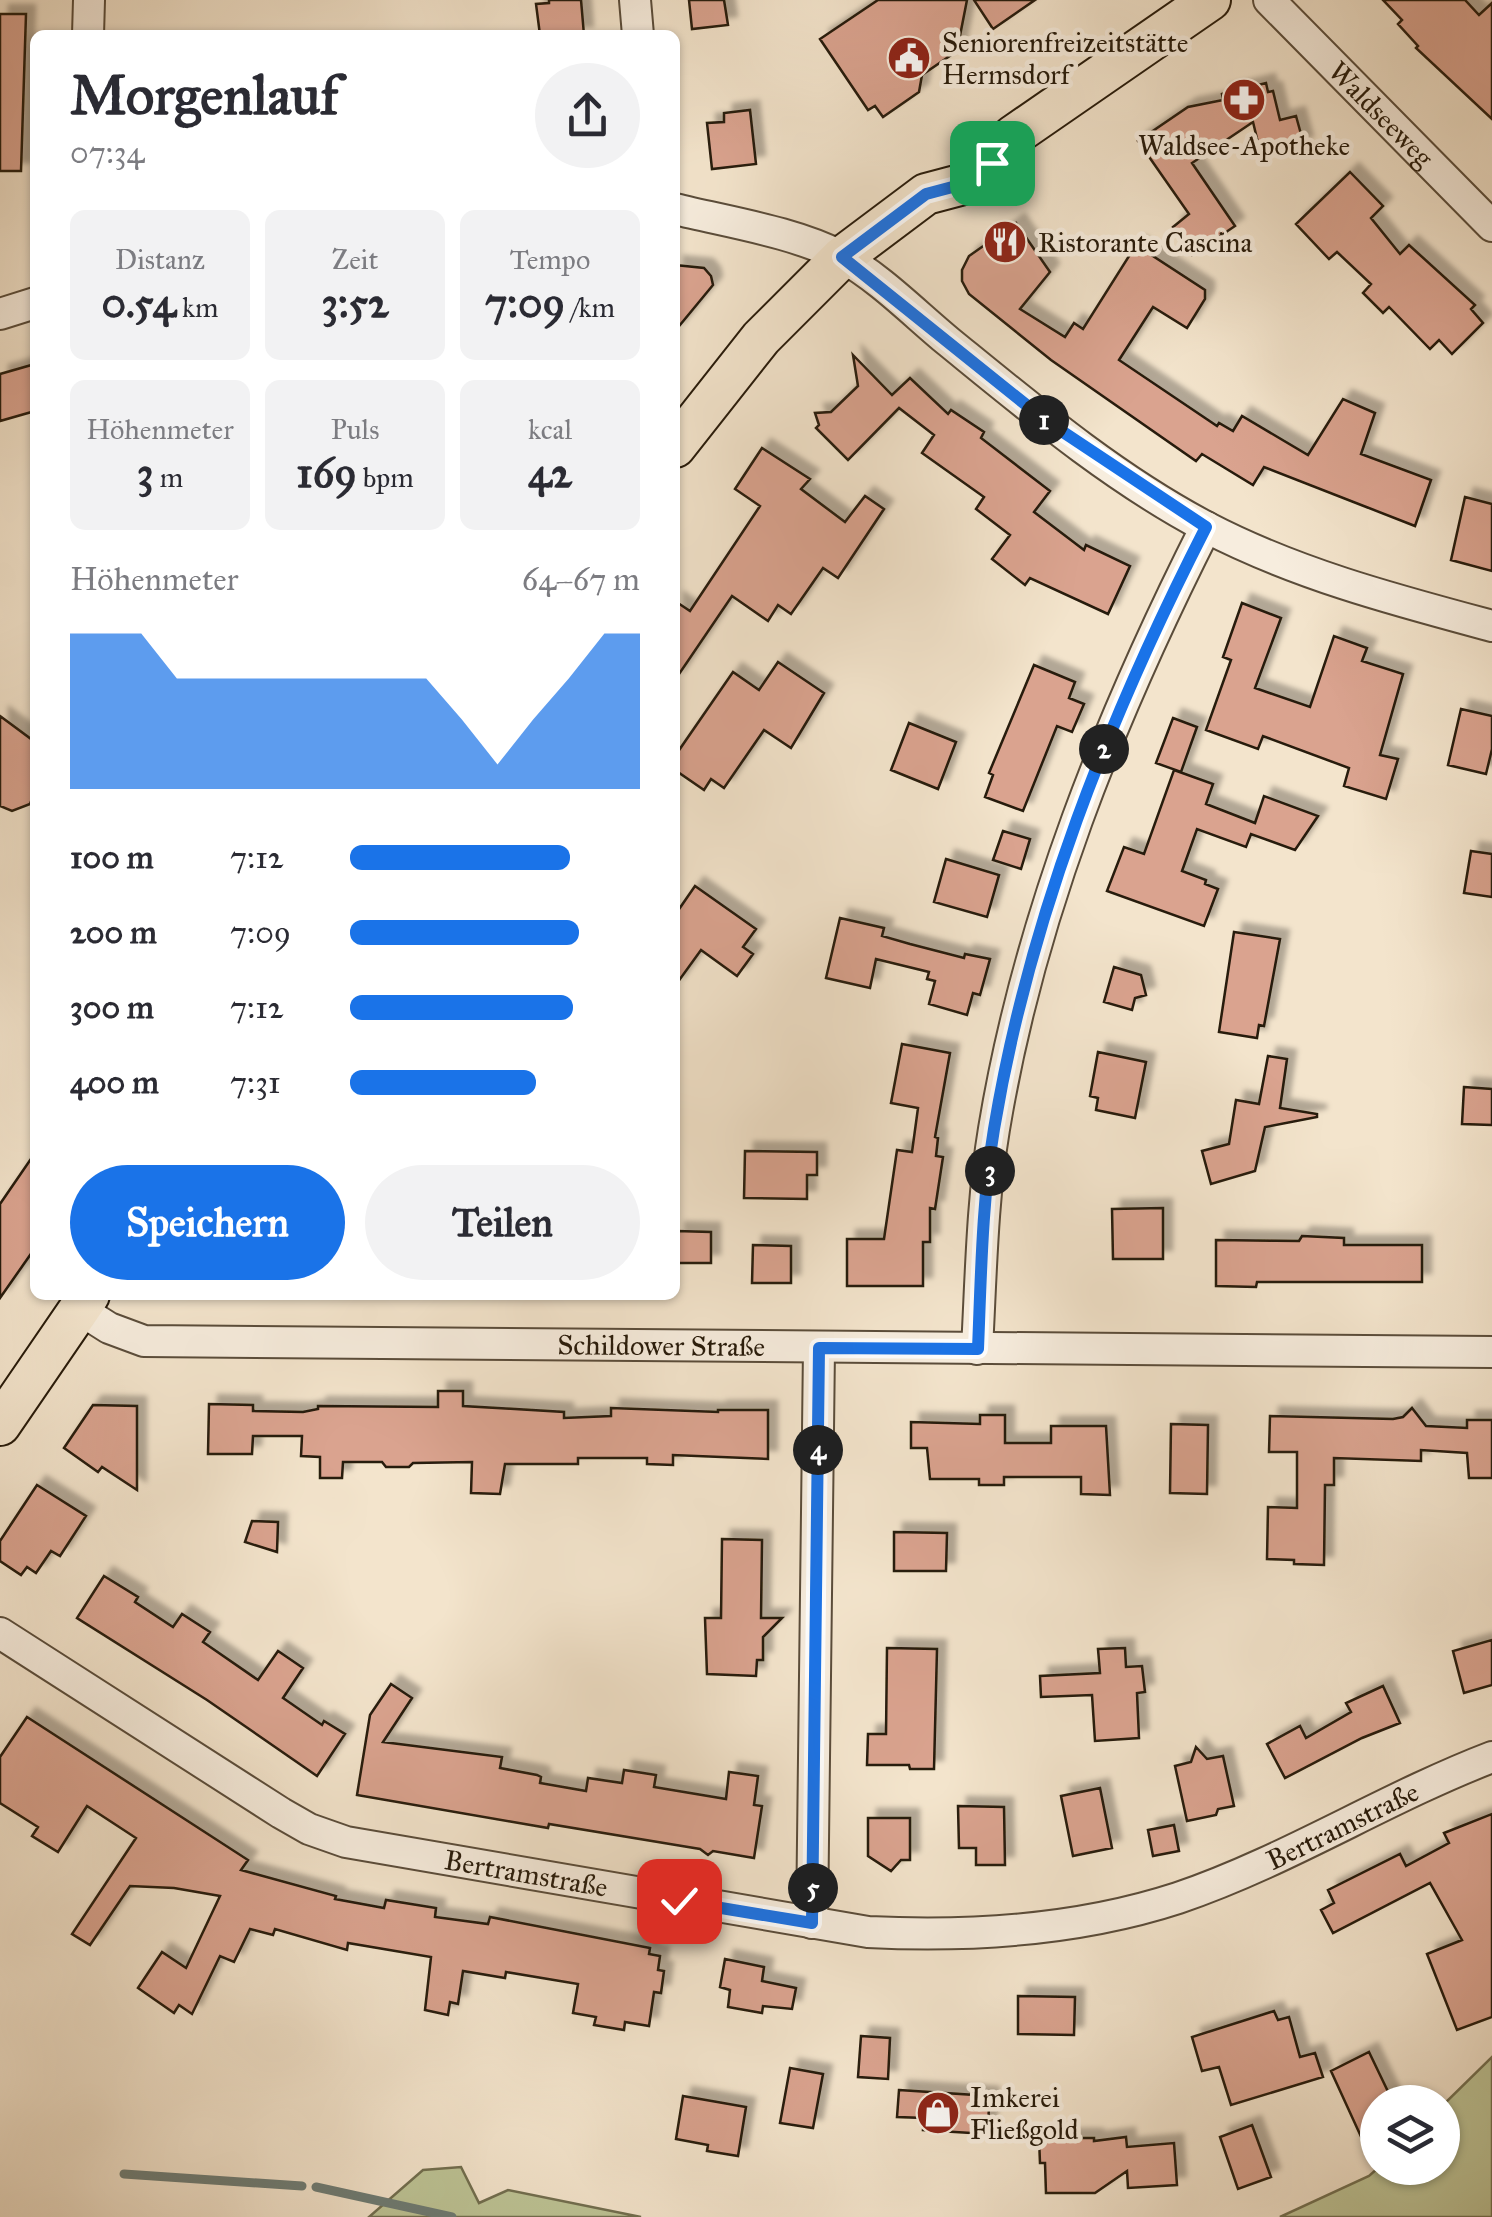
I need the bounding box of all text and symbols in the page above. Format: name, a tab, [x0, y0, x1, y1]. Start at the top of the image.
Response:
place label: Seniorenfreizeitstätte Hermsdorf	[942, 25, 1188, 92]
public building icon: Seniorenfreizeitstätte Hermsdorf	[886, 35, 932, 81]
street label: Waldseeweg	[1322, 54, 1442, 175]
text: Morgenlauf	[70, 62, 339, 129]
button: share	[535, 63, 640, 168]
pharmacy icon: Waldsee-Apotheke	[1221, 77, 1267, 123]
pin	[950, 121, 1035, 206]
place label: Waldsee-Apotheke	[1138, 128, 1350, 163]
text: 07:34	[70, 133, 144, 172]
icon: arrive	[965, 136, 1020, 191]
restaurant icon: Ristorante Cascina	[982, 219, 1028, 265]
place label: Ristorante Cascina	[1038, 225, 1252, 260]
text: Distanz	[115, 242, 205, 277]
text: Zeit	[332, 242, 378, 277]
text: Tempo	[510, 242, 590, 277]
text: 0.54	[102, 277, 176, 329]
text: 3:52	[321, 277, 389, 329]
text: 7:09	[485, 277, 565, 329]
text: km	[176, 290, 218, 325]
text: /km	[565, 290, 615, 325]
pin: 1	[1019, 395, 1069, 445]
text: 1	[1038, 402, 1050, 437]
text: Höhenmeter	[86, 412, 234, 447]
text: Puls	[331, 412, 379, 447]
text: kcal	[528, 412, 572, 447]
text: 3	[137, 447, 154, 499]
text: 169	[296, 447, 357, 499]
text: 42	[528, 447, 572, 499]
text: m	[154, 460, 183, 495]
text: bpm	[357, 460, 414, 495]
text: Höhenmeter	[70, 560, 239, 599]
text: 64–67 m	[522, 560, 640, 599]
pin: 2	[1079, 724, 1129, 774]
text: 2	[1097, 731, 1111, 766]
text: 100 m	[70, 838, 154, 877]
text: 7:12	[230, 838, 284, 877]
text: 200 m	[70, 913, 157, 952]
text: 7:09	[230, 913, 291, 952]
text: 300 m	[70, 988, 154, 1027]
text: 7:12	[230, 988, 284, 1027]
text: 400 m	[70, 1063, 159, 1102]
text: 7:31	[230, 1063, 281, 1102]
pin: 3	[965, 1146, 1015, 1196]
text: 3	[984, 1153, 996, 1188]
button: Speichern	[70, 1165, 345, 1280]
button: Teilen	[365, 1165, 640, 1280]
street label: Schildower Straße	[557, 1327, 765, 1364]
pin: 4	[793, 1425, 843, 1475]
text: 4	[810, 1432, 826, 1467]
street label: Bertramstraße	[1261, 1774, 1424, 1878]
street label: Bertramstraße	[442, 1842, 611, 1904]
pin	[637, 1859, 722, 1944]
pin: 5	[788, 1863, 838, 1913]
text: 5	[806, 1870, 820, 1905]
icon: check	[652, 1874, 707, 1929]
place label: Imkerei Fließgold	[970, 2080, 1078, 2147]
map controls	[1360, 2085, 1460, 2185]
button: layers	[1360, 2085, 1460, 2185]
shop icon: Imkerei Fließgold	[915, 2090, 961, 2136]

